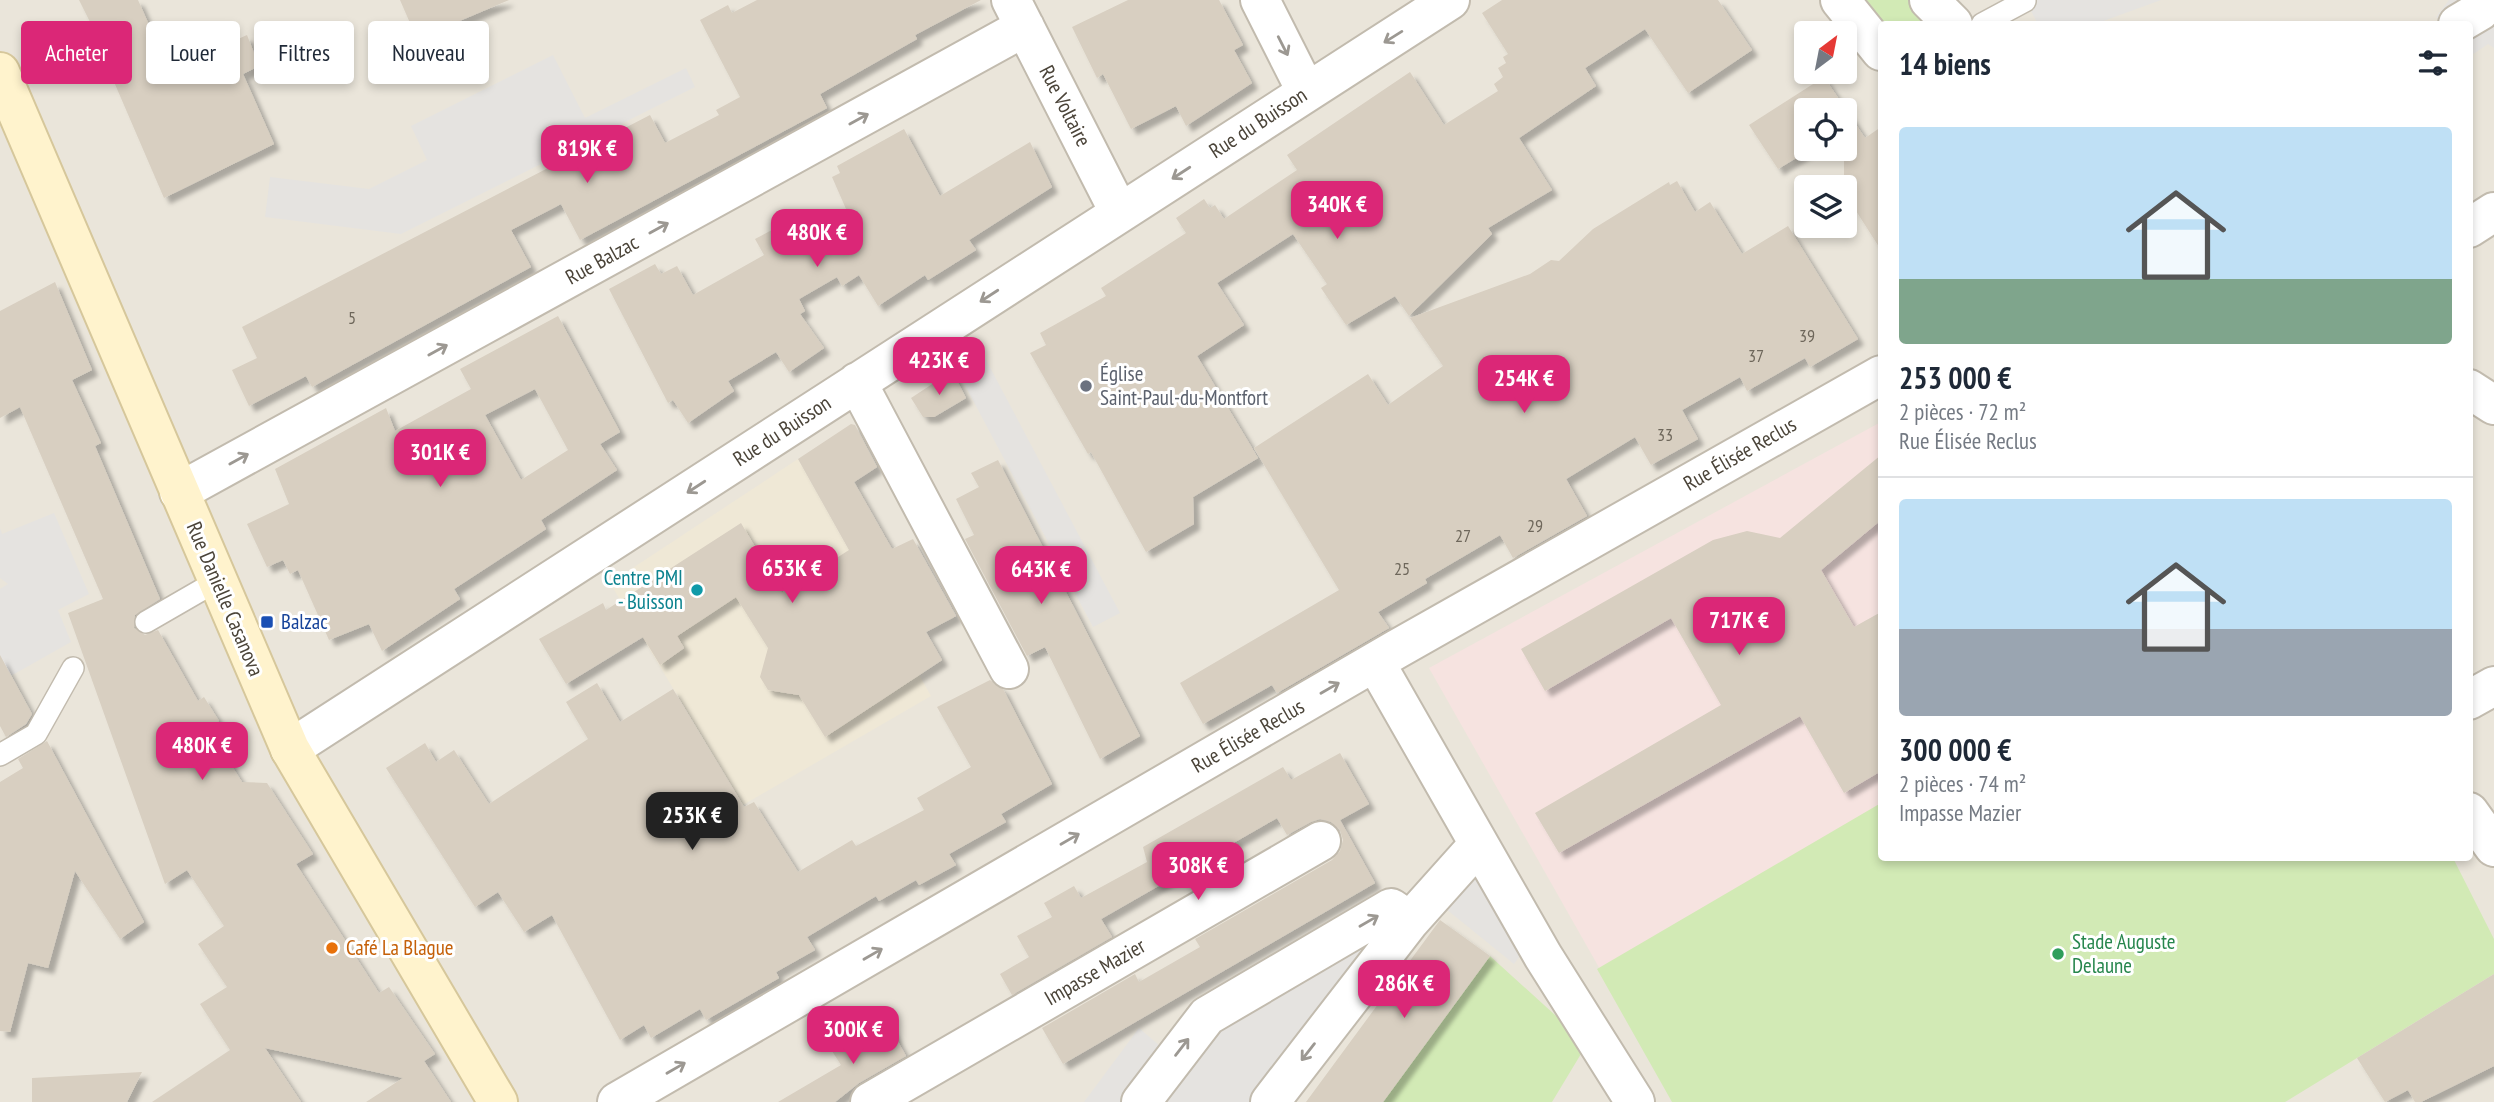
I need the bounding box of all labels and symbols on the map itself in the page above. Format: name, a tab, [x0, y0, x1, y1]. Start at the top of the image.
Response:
north arrow	[1794, 21, 1857, 84]
one-way arrow	[1383, 30, 1403, 44]
one-way arrow	[1277, 35, 1291, 56]
street label: Rue Voltaire	[1034, 61, 1097, 151]
street label: Rue du Buisson	[1204, 81, 1312, 164]
one-way arrow	[848, 111, 868, 125]
pin: 819K €	[530, 125, 644, 185]
one-way arrow	[1171, 167, 1191, 181]
pin: 340K €	[1280, 182, 1394, 241]
pin: 480K €	[760, 210, 874, 269]
one-way arrow	[649, 221, 669, 235]
street label: Rue Balzac	[561, 228, 643, 291]
one-way arrow	[980, 289, 1000, 303]
house number: 5	[348, 306, 356, 329]
house number: 39	[1799, 324, 1815, 347]
pin: 423K €	[882, 338, 996, 397]
one-way arrow	[428, 343, 448, 357]
house number: 37	[1748, 344, 1764, 367]
pin: 254K €	[1467, 356, 1581, 415]
place label: Église Saint-Paul-du-Montfort	[1100, 360, 1268, 411]
marker: Église Saint-Paul-du-Montfort	[1078, 378, 1094, 394]
street label: Rue du Buisson	[728, 389, 836, 472]
street label: Rue Élisée Reclus	[1679, 410, 1801, 497]
house number: 33	[1657, 423, 1673, 446]
pin: 301K €	[383, 430, 497, 489]
one-way arrow	[228, 452, 249, 465]
one-way arrow	[687, 480, 706, 494]
house number: 29	[1527, 514, 1543, 537]
street label: Rue Danielle Casanova	[181, 518, 270, 680]
house number: 27	[1455, 524, 1471, 547]
pin: 653K €	[735, 546, 849, 605]
pin: 643K €	[984, 546, 1098, 606]
house number: 25	[1394, 557, 1410, 580]
place label: Centre PMI - Buisson	[604, 564, 683, 615]
marker: Centre PMI - Buisson	[689, 582, 705, 598]
pin: 717K €	[1682, 598, 1796, 657]
place label: Balzac	[281, 608, 328, 635]
marker: Balzac	[259, 614, 275, 630]
one-way arrow	[1320, 681, 1340, 695]
street label: Rue Élisée Reclus	[1187, 692, 1309, 779]
pin: 480K €	[145, 722, 259, 782]
pin: 253K €	[635, 792, 749, 852]
one-way arrow	[1059, 832, 1079, 846]
pin: 308K €	[1141, 842, 1255, 902]
one-way arrow	[1358, 914, 1378, 928]
place label: Stade Auguste Delaune	[2072, 928, 2175, 979]
street label: Impasse Mazier	[1040, 932, 1150, 1011]
place label: Café La Blague	[346, 934, 453, 961]
marker: Café La Blague	[324, 940, 340, 956]
one-way arrow	[863, 946, 883, 960]
marker: Stade Auguste Delaune	[2050, 946, 2066, 962]
pin: 286K €	[1347, 960, 1461, 1020]
pin: 300K €	[796, 1006, 910, 1066]
one-way arrow	[1174, 1039, 1190, 1057]
one-way arrow	[1301, 1043, 1316, 1061]
one-way arrow	[666, 1061, 686, 1075]

